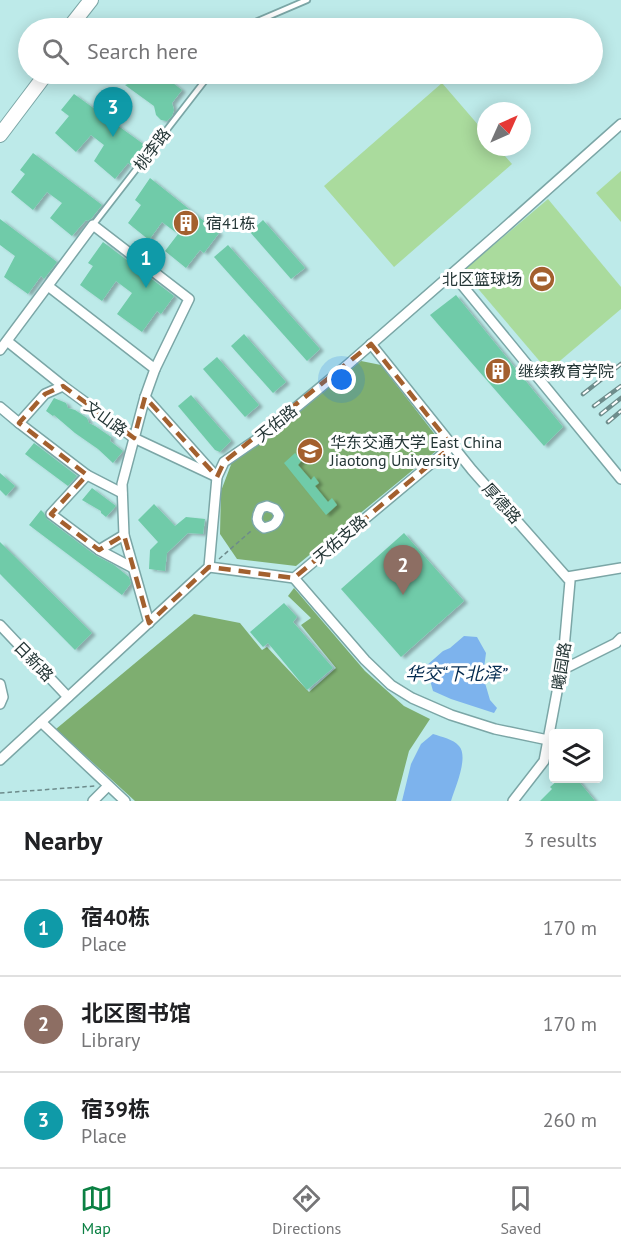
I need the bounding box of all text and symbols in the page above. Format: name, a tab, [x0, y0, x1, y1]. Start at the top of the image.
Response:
search box	[18, 18, 603, 84]
icon: search	[39, 35, 72, 68]
text: Search here	[87, 37, 198, 65]
pin: 3	[94, 88, 132, 137]
north arrow	[477, 102, 531, 156]
street label: 桃李路	[130, 124, 174, 174]
building icon: 宿41栋	[171, 208, 201, 238]
place label: 宿41栋	[206, 213, 255, 233]
pin: 1	[126, 238, 166, 288]
sports icon: 北区篮球场	[527, 264, 557, 294]
place label: 北区篮球场	[442, 269, 522, 289]
building icon: 继续教育学院	[483, 356, 513, 386]
place label: 继续教育学院	[518, 361, 614, 381]
your location	[327, 365, 356, 394]
street label: 文山路	[81, 396, 131, 440]
street label: 天佑路	[251, 400, 301, 446]
place label: 华东交通大学 East China Jiaotong University	[329, 432, 502, 470]
school or university icon: 华东交通大学 East China Jiaotong University	[295, 436, 325, 466]
street label: 厚德路	[479, 478, 525, 528]
street label: 天佑支路	[309, 511, 371, 567]
pin: 2	[384, 546, 422, 595]
street label: 日新路	[10, 637, 58, 685]
street label: 曦园路	[547, 641, 575, 691]
water label: 华交“下北泽”	[405, 662, 508, 685]
map controls	[549, 729, 603, 783]
button: layers	[549, 729, 603, 783]
text: Nearby	[24, 824, 102, 857]
text: 3 results	[524, 827, 597, 853]
text: 宿40栋	[81, 903, 150, 931]
text: 1	[38, 915, 49, 941]
text: 170 m	[543, 915, 597, 941]
text: Place	[81, 931, 127, 957]
text: 北区图书馆	[81, 999, 191, 1027]
text: 2	[38, 1011, 49, 1037]
text: 170 m	[543, 1011, 597, 1037]
text: Library	[81, 1027, 140, 1053]
text: 宿39栋	[81, 1095, 150, 1123]
text: 3	[38, 1107, 49, 1133]
text: 260 m	[543, 1107, 597, 1133]
text: Place	[81, 1123, 127, 1149]
tab: Map	[80, 1182, 113, 1238]
tab: Directions	[272, 1182, 341, 1238]
tab: Saved	[501, 1182, 541, 1238]

